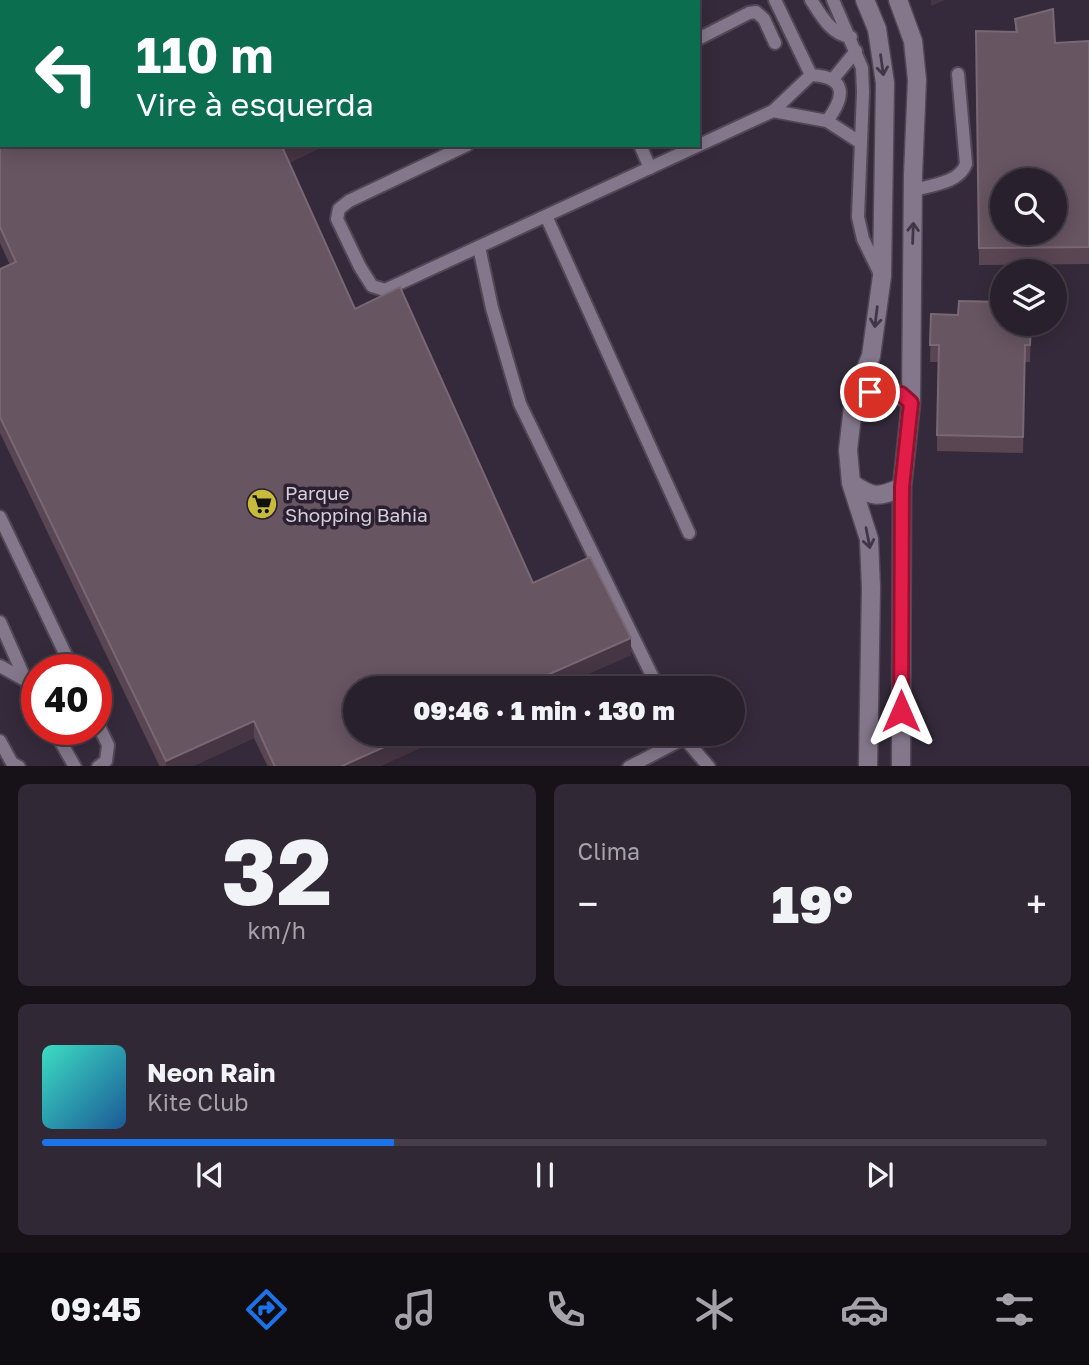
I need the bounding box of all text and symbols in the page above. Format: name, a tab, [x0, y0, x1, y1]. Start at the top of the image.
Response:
text: 110 m	[136, 25, 273, 84]
icon: left	[21, 28, 112, 119]
one-way arrow	[876, 54, 889, 76]
text: Vire à esquerda	[136, 85, 374, 123]
map controls	[990, 168, 1067, 336]
button: search	[990, 168, 1067, 245]
one-way arrow	[907, 222, 920, 245]
button: layers	[990, 259, 1067, 336]
one-way arrow	[870, 305, 883, 328]
pin	[840, 362, 900, 422]
icon: arrive	[851, 373, 889, 411]
place label: Parque Shopping Bahia	[285, 481, 428, 526]
supermarket icon: Parque Shopping Bahia	[245, 487, 279, 521]
one-way arrow	[861, 526, 875, 549]
speed limit sign: 40	[21, 654, 112, 745]
position arrow	[864, 674, 938, 748]
text: 09:46 · 1 min · 130 m	[413, 695, 675, 726]
text: 32	[221, 816, 332, 925]
text: Clima	[578, 837, 640, 865]
text: 19°	[771, 872, 853, 934]
text: −	[578, 881, 598, 926]
text: +	[1026, 881, 1047, 926]
text: km/h	[247, 916, 306, 944]
text: Neon Rain	[147, 1057, 276, 1088]
text: Kite Club	[147, 1088, 248, 1116]
icon: previous	[191, 1156, 229, 1194]
icon: pause	[526, 1156, 564, 1194]
icon: next	[861, 1156, 899, 1194]
icon: directions	[242, 1285, 291, 1334]
icon: music	[391, 1285, 440, 1334]
icon: phone	[541, 1285, 590, 1334]
icon: climate	[690, 1285, 739, 1334]
icon: car	[840, 1285, 889, 1334]
icon: filters	[990, 1285, 1039, 1334]
text: 09:45	[50, 1290, 141, 1328]

